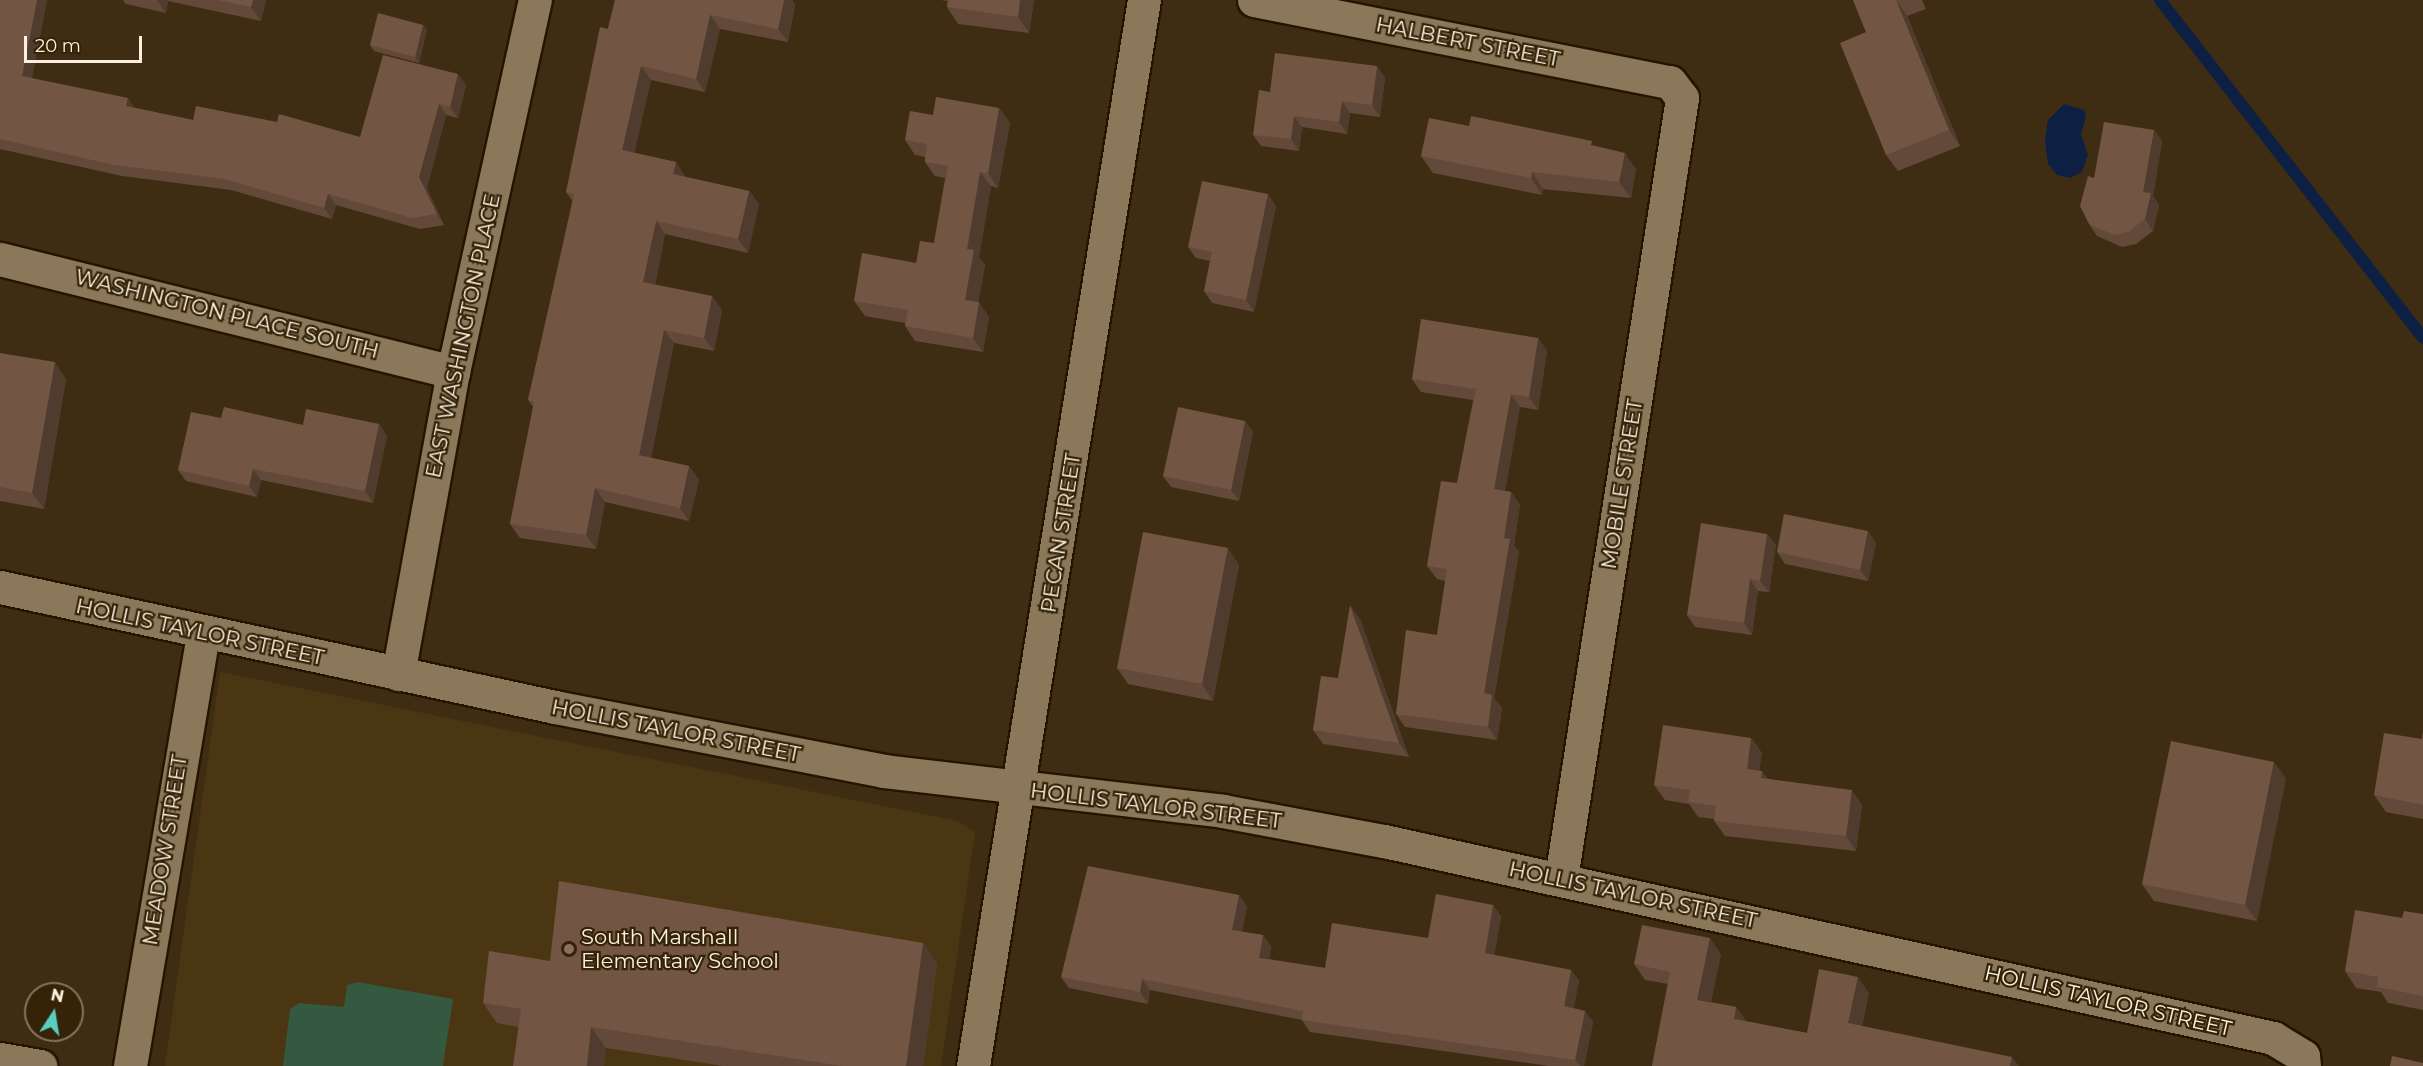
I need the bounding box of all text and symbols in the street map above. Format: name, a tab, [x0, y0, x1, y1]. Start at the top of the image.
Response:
street label: HALBERT STREET	[1374, 12, 1562, 72]
scale bar	[27, 24, 146, 62]
text: 20 m	[35, 35, 81, 57]
street label: EAST WASHINGTON PLACE	[421, 192, 505, 480]
street label: WASHINGTON PLACE SOUTH	[73, 264, 381, 364]
street label: MOBILE STREET	[1596, 397, 1648, 571]
street label: PECAN STREET	[1036, 451, 1086, 615]
street label: HOLLIS TAYLOR STREET	[74, 593, 326, 671]
street label: HOLLIS TAYLOR STREET	[549, 694, 803, 768]
street label: MEADOW STREET	[137, 753, 193, 947]
street label: HOLLIS TAYLOR STREET	[1029, 778, 1283, 834]
street label: HOLLIS TAYLOR STREET	[1507, 856, 1759, 934]
place label: South Marshall Elementary School	[581, 924, 779, 974]
marker: South Marshall Elementary School	[562, 942, 576, 956]
street label: HOLLIS TAYLOR STREET	[1982, 960, 2234, 1042]
north arrow	[24, 982, 84, 1042]
text: N	[49, 985, 66, 1006]

